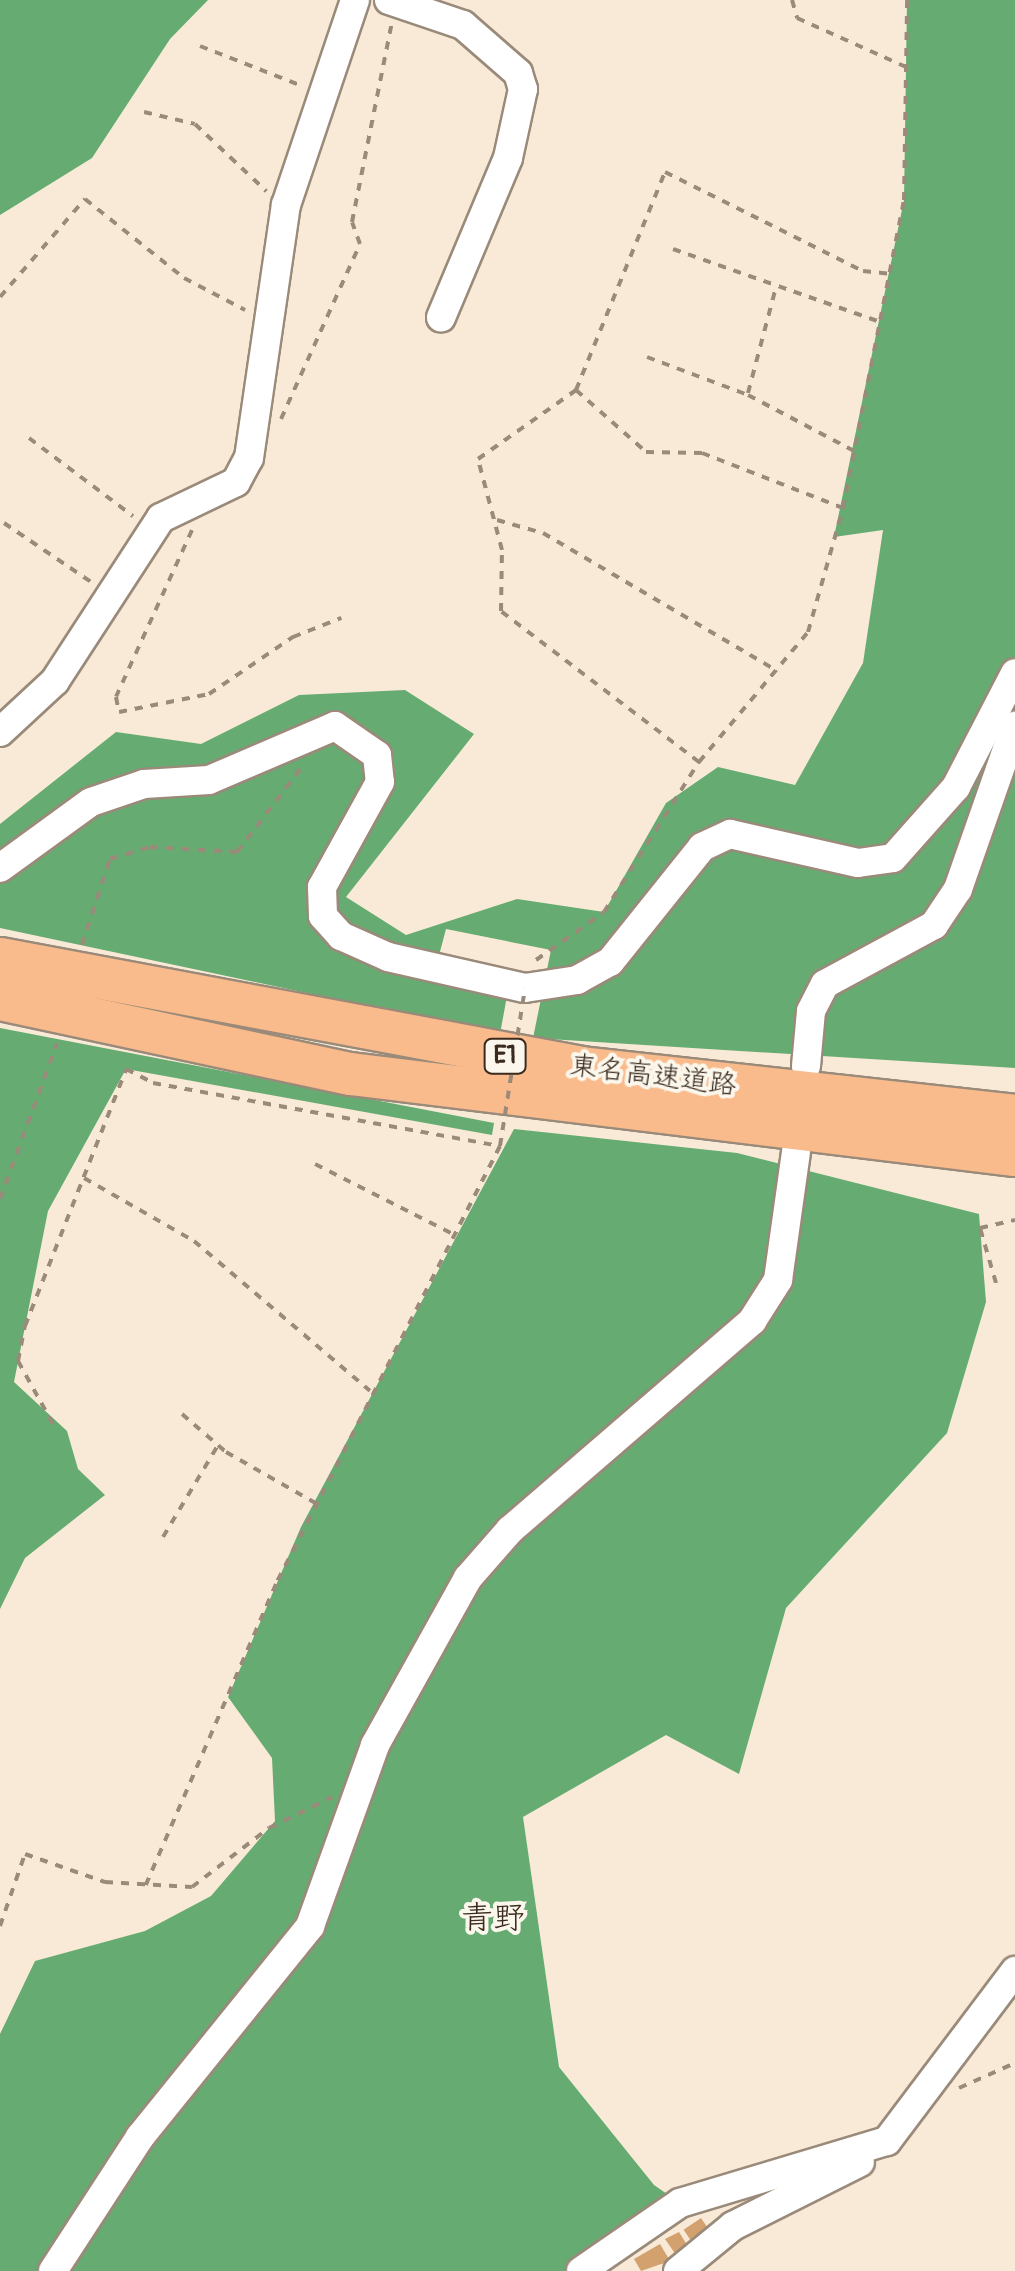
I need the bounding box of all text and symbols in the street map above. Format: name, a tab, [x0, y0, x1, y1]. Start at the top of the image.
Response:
road number: E1	[482, 1036, 528, 1076]
street label: 東名高速道路	[568, 1049, 738, 1103]
district label: 青野	[461, 1899, 525, 1937]

